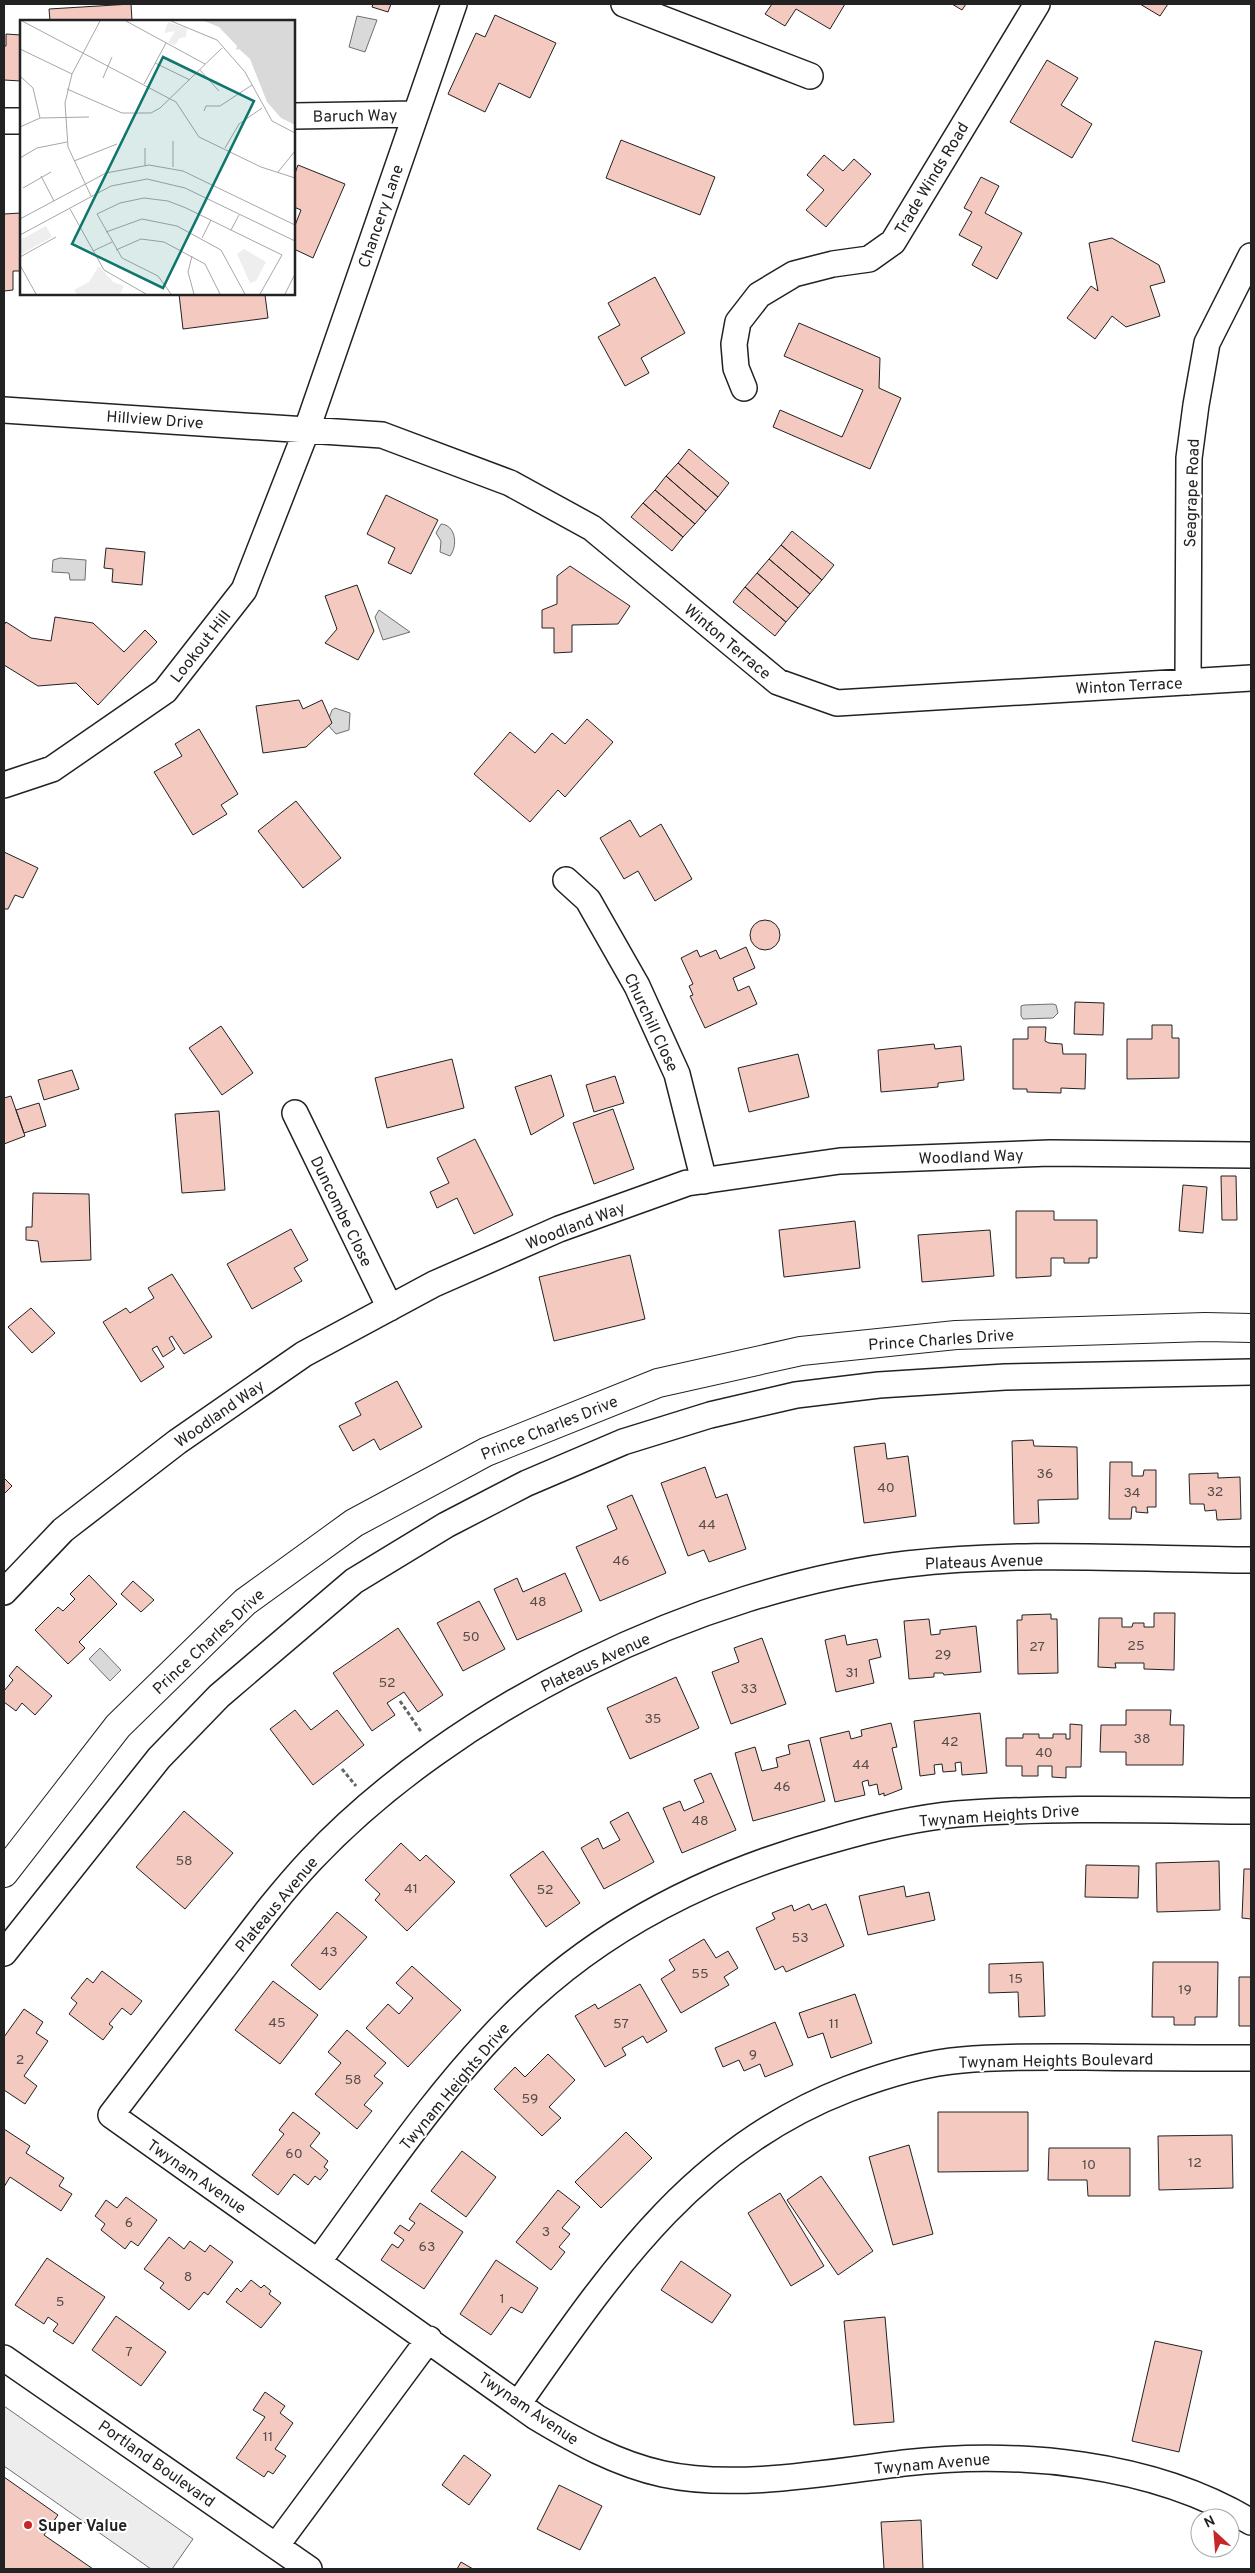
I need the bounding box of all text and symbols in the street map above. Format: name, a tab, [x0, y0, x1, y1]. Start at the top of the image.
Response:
inset map	[20, 20, 295, 295]
street label: Baruch Way	[313, 106, 397, 128]
street label: Trade Winds Road	[891, 119, 974, 239]
street label: Chancery Lane	[355, 162, 409, 271]
street label: Hillview Drive	[106, 408, 204, 434]
street label: Seagrape Road	[1181, 438, 1205, 548]
street label: Winton Terrace	[679, 600, 774, 685]
street label: Lookout Hill	[167, 607, 236, 687]
street label: Winton Terrace	[1075, 674, 1183, 700]
street label: Churchill Close	[619, 970, 682, 1075]
street label: Woodland Way	[918, 1146, 1024, 1170]
street label: Duncombe Close	[305, 1153, 376, 1270]
street label: Woodland Way	[523, 1199, 628, 1255]
street label: Prince Charles Drive	[868, 1326, 1015, 1356]
street label: Woodland Way	[171, 1376, 269, 1453]
street label: Prince Charles Drive	[478, 1392, 621, 1465]
house number: 36	[1037, 1466, 1053, 1483]
house number: 40	[877, 1480, 895, 1497]
house number: 32	[1207, 1484, 1223, 1501]
house number: 34	[1123, 1485, 1141, 1502]
house number: 44	[698, 1517, 716, 1534]
street label: Plateaus Avenue	[925, 1551, 1044, 1575]
house number: 46	[612, 1553, 630, 1570]
street label: Prince Charles Drive	[149, 1585, 270, 1700]
house number: 48	[529, 1594, 547, 1611]
house number: 50	[462, 1629, 480, 1646]
street label: Plateaus Avenue	[538, 1630, 654, 1698]
house number: 25	[1127, 1638, 1145, 1655]
house number: 27	[1029, 1639, 1045, 1656]
house number: 29	[935, 1647, 951, 1664]
house number: 31	[845, 1665, 859, 1682]
house number: 52	[378, 1675, 396, 1692]
house number: 33	[741, 1681, 757, 1698]
house number: 35	[644, 1711, 662, 1728]
house number: 38	[1134, 1731, 1150, 1748]
house number: 42	[941, 1734, 959, 1751]
house number: 40	[1035, 1745, 1053, 1762]
house number: 44	[852, 1757, 870, 1774]
house number: 46	[773, 1779, 791, 1796]
street label: Twynam Heights Drive	[918, 1801, 1080, 1833]
house number: 48	[691, 1813, 709, 1830]
house number: 58	[175, 1853, 193, 1870]
street label: Plateaus Avenue	[232, 1854, 323, 1957]
house number: 41	[404, 1881, 418, 1898]
house number: 52	[536, 1882, 554, 1899]
house number: 53	[791, 1930, 809, 1947]
house number: 43	[320, 1944, 338, 1961]
house number: 55	[691, 1966, 709, 1983]
house number: 15	[1009, 1971, 1023, 1988]
house number: 19	[1178, 1982, 1192, 1999]
house number: 45	[268, 2015, 286, 2032]
house number: 57	[613, 2016, 629, 2033]
house number: 11	[829, 2016, 839, 2033]
street label: Twynam Heights Drive	[396, 2019, 515, 2155]
house number: 9	[749, 2047, 757, 2064]
street label: Twynam Heights Boulevard	[958, 2050, 1154, 2074]
house number: 2	[16, 2052, 24, 2069]
house number: 58	[344, 2072, 362, 2089]
house number: 59	[522, 2091, 538, 2108]
street label: Twynam Avenue	[142, 2136, 249, 2219]
house number: 60	[285, 2146, 303, 2163]
house number: 12	[1188, 2155, 1202, 2172]
house number: 10	[1082, 2157, 1096, 2174]
house number: 6	[125, 2215, 133, 2232]
house number: 3	[542, 2224, 550, 2241]
house number: 63	[419, 2239, 435, 2256]
house number: 8	[184, 2269, 192, 2286]
house number: 1	[499, 2291, 505, 2308]
house number: 5	[56, 2294, 64, 2311]
house number: 7	[125, 2344, 133, 2361]
street label: Twynam Avenue	[474, 2369, 582, 2451]
street label: Portland Boulevard	[93, 2417, 218, 2513]
house number: 11	[263, 2429, 273, 2446]
street label: Twynam Avenue	[873, 2450, 991, 2480]
north arrow	[1190, 2508, 1240, 2558]
text: N	[1202, 2513, 1218, 2533]
place label: Super Value	[38, 2517, 127, 2537]
marker: Super Value	[22, 2519, 34, 2531]

